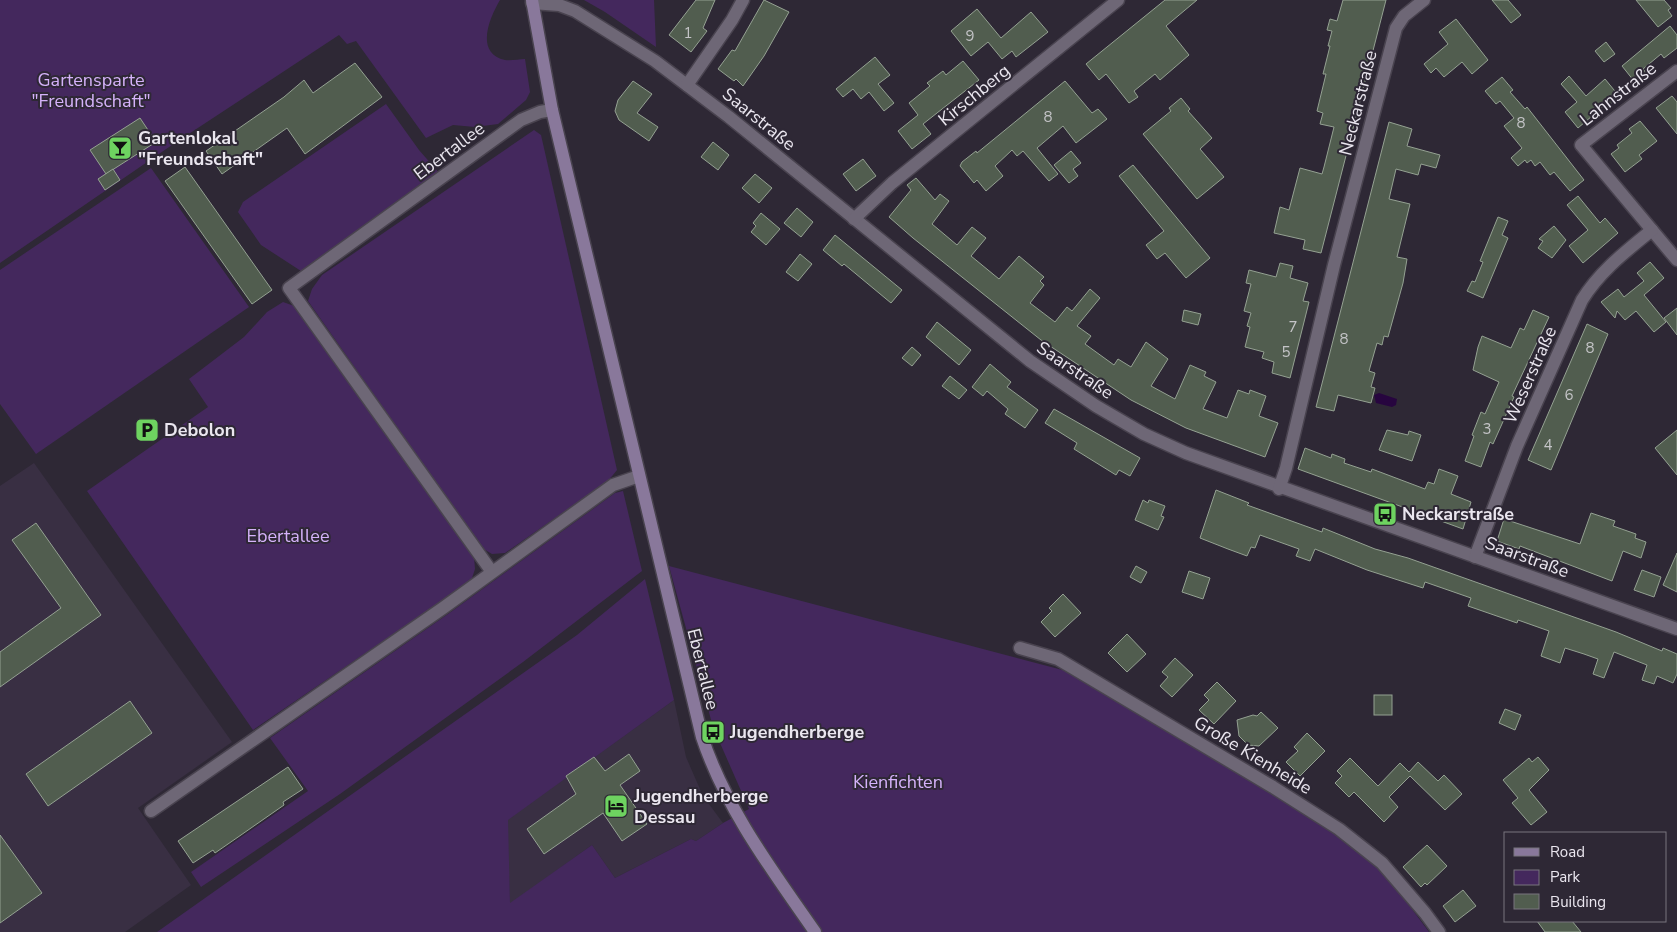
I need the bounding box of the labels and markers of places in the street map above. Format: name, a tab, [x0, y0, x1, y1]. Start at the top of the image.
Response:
place label: Gartenlokal "Freundschaft"	[138, 126, 263, 171]
bar icon: Gartenlokal "Freundschaft"	[107, 135, 133, 161]
parking icon: Debolon	[134, 417, 160, 443]
place label: Debolon	[164, 418, 235, 442]
bus stop icon: Neckarstraße	[1372, 501, 1398, 527]
place label: Neckarstraße	[1402, 502, 1514, 526]
bus stop icon: Jugendherberge	[700, 719, 726, 745]
place label: Jugendherberge	[729, 720, 864, 744]
place label: Jugendherberge Dessau	[633, 784, 768, 829]
hotel icon: Jugendherberge Dessau	[603, 793, 629, 819]

